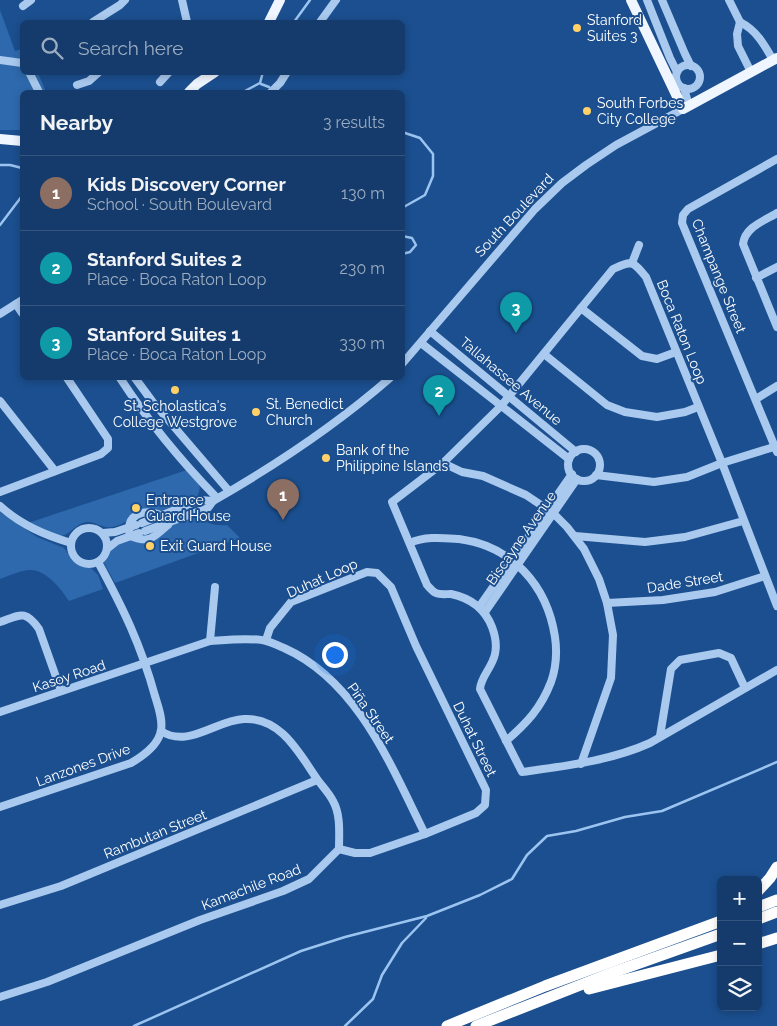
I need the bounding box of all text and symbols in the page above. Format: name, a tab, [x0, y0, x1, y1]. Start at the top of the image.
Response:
place label: Stanford Suites 3	[587, 12, 642, 44]
search box	[20, 20, 405, 75]
marker: Stanford Suites 3	[571, 22, 583, 34]
icon: search	[38, 34, 66, 62]
text: Search here	[78, 37, 184, 59]
place label: South Forbes City College	[597, 95, 683, 127]
marker: South Forbes City College	[581, 105, 593, 117]
text: Nearby	[40, 110, 113, 135]
text: 3 results	[323, 113, 385, 132]
street label: South Boulevard	[471, 170, 557, 260]
text: Kids Discovery Corner	[87, 173, 286, 195]
text: 1	[52, 184, 60, 203]
text: 130 m	[341, 184, 385, 203]
text: School · South Boulevard	[87, 195, 272, 214]
street label: Champange Street	[689, 216, 749, 336]
text: Stanford Suites 2	[87, 248, 242, 270]
text: 2	[51, 259, 61, 278]
text: 230 m	[340, 259, 385, 278]
text: Place · Boca Raton Loop	[87, 270, 266, 289]
street label: Boca Raton Loop	[654, 278, 710, 387]
pin: 3	[500, 292, 532, 333]
text: Stanford Suites 1	[87, 323, 241, 345]
text: 3	[52, 334, 60, 353]
text: 330 m	[339, 334, 385, 353]
street label: Tallahassee Avenue	[457, 334, 565, 428]
text: Place · Boca Raton Loop	[87, 345, 266, 364]
pin: 2	[423, 375, 455, 416]
marker: St. Scholastica's College Westgrove	[169, 384, 181, 396]
place label: St. Benedict Church	[266, 396, 344, 428]
place label: St. Scholastica's College Westgrove	[113, 398, 237, 430]
marker: St. Benedict Church	[250, 406, 262, 418]
place label: Bank of the Philippine Islands	[336, 442, 449, 474]
marker: Bank of the Philippine Islands	[320, 452, 332, 464]
pin: 1	[267, 479, 299, 520]
street label: Biscayne Avenue	[483, 488, 559, 588]
place label: Entrance Guard House	[146, 492, 231, 524]
marker: Entrance Guard House	[130, 502, 142, 514]
place label: Exit Guard House	[160, 538, 272, 554]
marker: Exit Guard House	[144, 540, 156, 552]
street label: Duhat Loop	[284, 555, 360, 601]
street label: Dade Street	[646, 568, 725, 596]
your location	[322, 642, 348, 668]
street label: Kasoy Road	[30, 657, 108, 695]
street label: Piña Street	[344, 680, 398, 746]
street label: Duhat Street	[450, 699, 500, 779]
street label: Lanzones Drive	[34, 741, 132, 789]
street label: Rambutan Street	[101, 806, 209, 862]
street label: Kamachile Road	[199, 861, 303, 913]
map controls	[717, 876, 762, 1011]
button: +	[717, 876, 762, 921]
button: −	[717, 921, 762, 966]
button: layers	[717, 966, 762, 1011]

